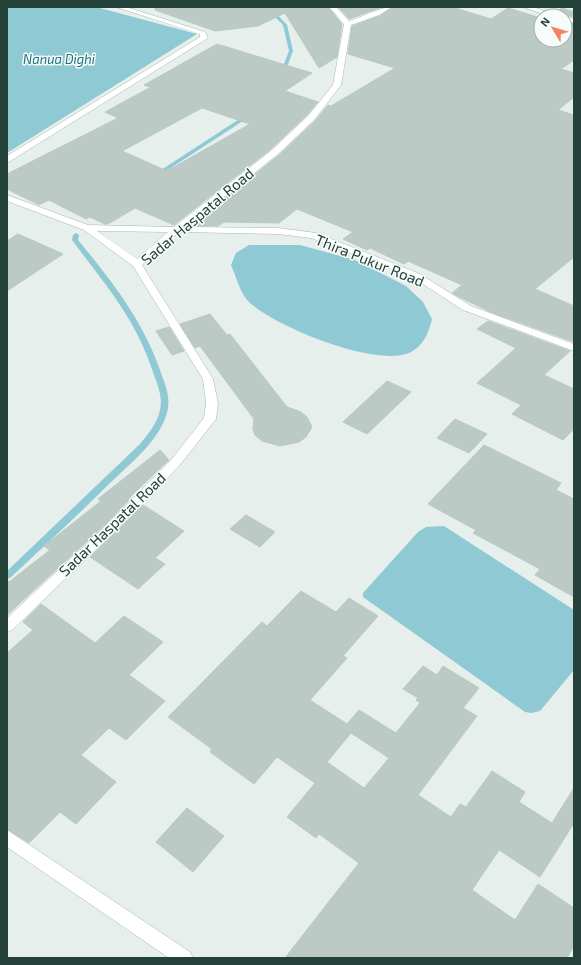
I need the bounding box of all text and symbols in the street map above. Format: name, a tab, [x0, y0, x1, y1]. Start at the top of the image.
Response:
north arrow	[533, 8, 573, 48]
text: N	[537, 14, 552, 29]
water label: Nanua Dighi	[23, 51, 95, 67]
street label: Sadar Haspatal Road	[137, 164, 257, 268]
street label: Thira Pukur Road	[313, 230, 427, 290]
street label: Sadar Haspatal Road	[55, 468, 169, 580]

